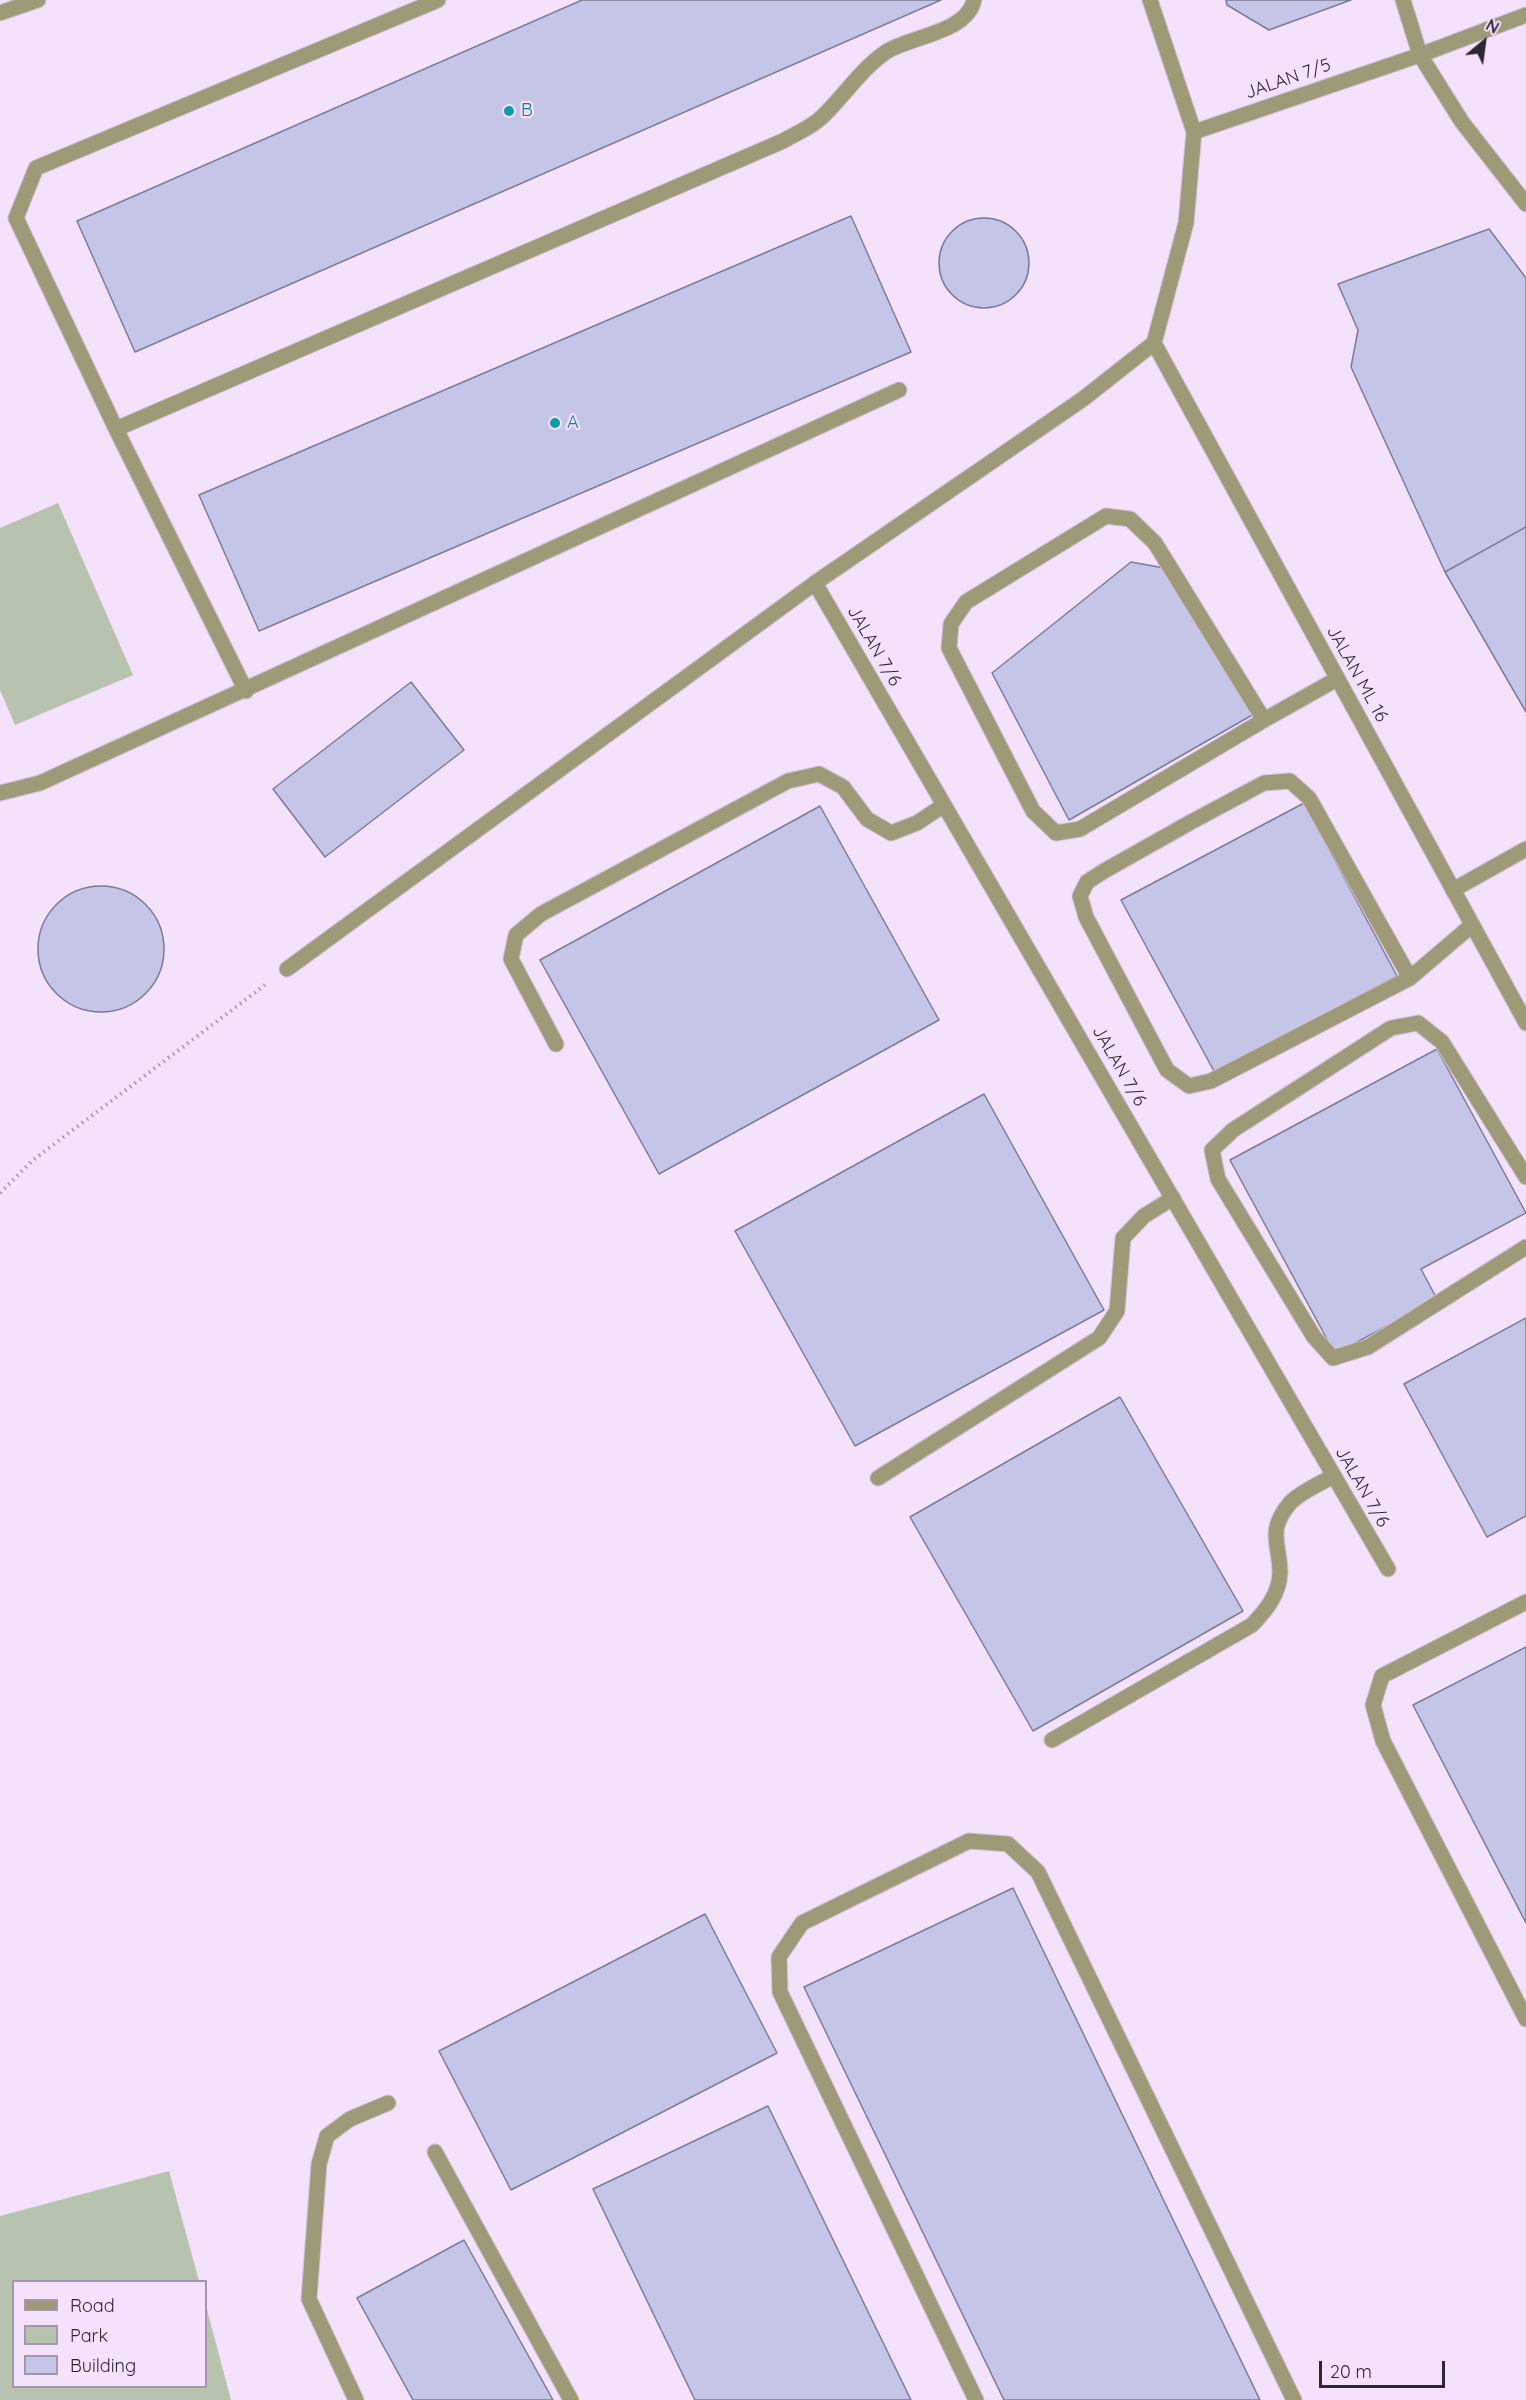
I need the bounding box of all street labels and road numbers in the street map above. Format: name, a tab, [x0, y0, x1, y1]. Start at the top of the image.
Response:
street label: JALAN 7/5	[1242, 54, 1334, 104]
street label: JALAN 7/6	[842, 602, 906, 690]
street label: JALAN ML 16	[1322, 622, 1392, 726]
street label: JALAN 7/6	[1087, 1022, 1151, 1110]
street label: JALAN 7/6	[1330, 1443, 1394, 1531]

